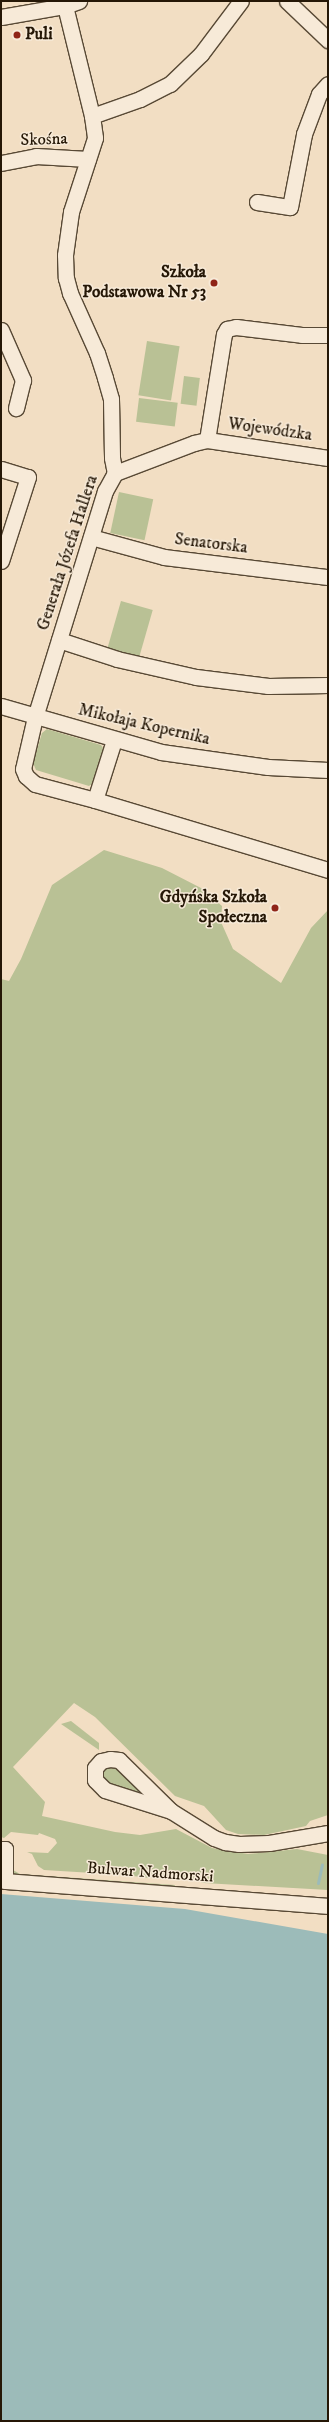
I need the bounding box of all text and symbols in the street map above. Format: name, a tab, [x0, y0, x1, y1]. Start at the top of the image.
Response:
place label: Puli	[25, 25, 53, 45]
marker: Puli	[12, 30, 22, 40]
street label: Skośna	[20, 129, 68, 151]
place label: Szkoła Podstawowa Nr 53	[82, 263, 206, 303]
marker: Szkoła Podstawowa Nr 53	[209, 278, 219, 288]
street label: Wojewódzka	[227, 414, 313, 446]
street label: Generała Józefa Hallera	[33, 473, 103, 633]
street label: Senatorska	[173, 529, 249, 559]
street label: Mikołaja Kopernika	[76, 700, 212, 750]
place label: Gdyńska Szkoła Społeczna	[160, 888, 267, 928]
marker: Gdyńska Szkoła Społeczna	[270, 903, 280, 913]
street label: Bulwar Nadmorski	[86, 1858, 214, 1888]

